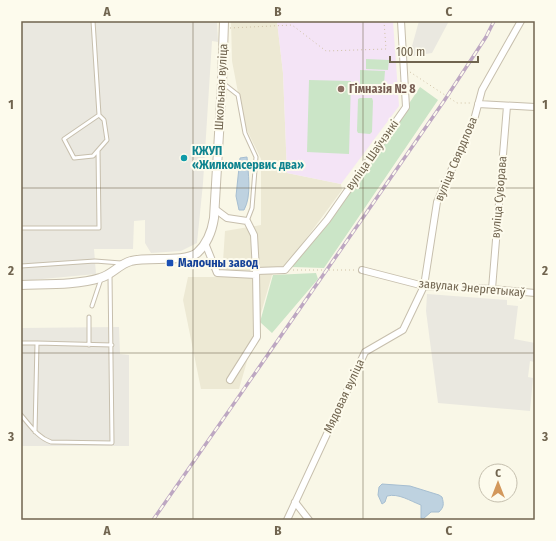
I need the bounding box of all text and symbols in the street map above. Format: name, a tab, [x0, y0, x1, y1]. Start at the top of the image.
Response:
text: A	[102, 4, 111, 19]
text: B	[274, 4, 282, 19]
text: C	[446, 4, 453, 19]
scale bar	[390, 38, 478, 64]
street label: Школьная вуліца	[212, 43, 230, 131]
text: 100 m	[396, 45, 425, 59]
place label: Гімназія № 8	[349, 82, 416, 96]
marker: Гімназія № 8	[336, 84, 346, 94]
text: 1	[8, 97, 14, 112]
text: 1	[542, 97, 548, 112]
street label: вуліца Свярдлова	[432, 115, 480, 203]
street label: вуліца Шаўчэнкі	[343, 117, 401, 193]
place label: КЖУП «Жилкомсервис два»	[192, 144, 304, 172]
marker: КЖУП «Жилкомсервис два»	[179, 153, 189, 163]
street label: вуліца Суворава	[488, 155, 510, 239]
place label: Малочны завод	[178, 256, 258, 270]
marker: Малочны завод	[165, 258, 175, 268]
text: 2	[7, 263, 14, 278]
text: 2	[541, 263, 548, 278]
street label: завулак Энергетыкаў	[418, 276, 526, 300]
street label: Мядовая вуліца	[321, 357, 367, 435]
text: 3	[7, 429, 14, 444]
text: 3	[541, 429, 548, 444]
north arrow	[478, 463, 518, 503]
text: С	[495, 467, 501, 480]
text: A	[102, 523, 111, 538]
text: B	[274, 523, 282, 538]
text: C	[446, 523, 453, 538]

